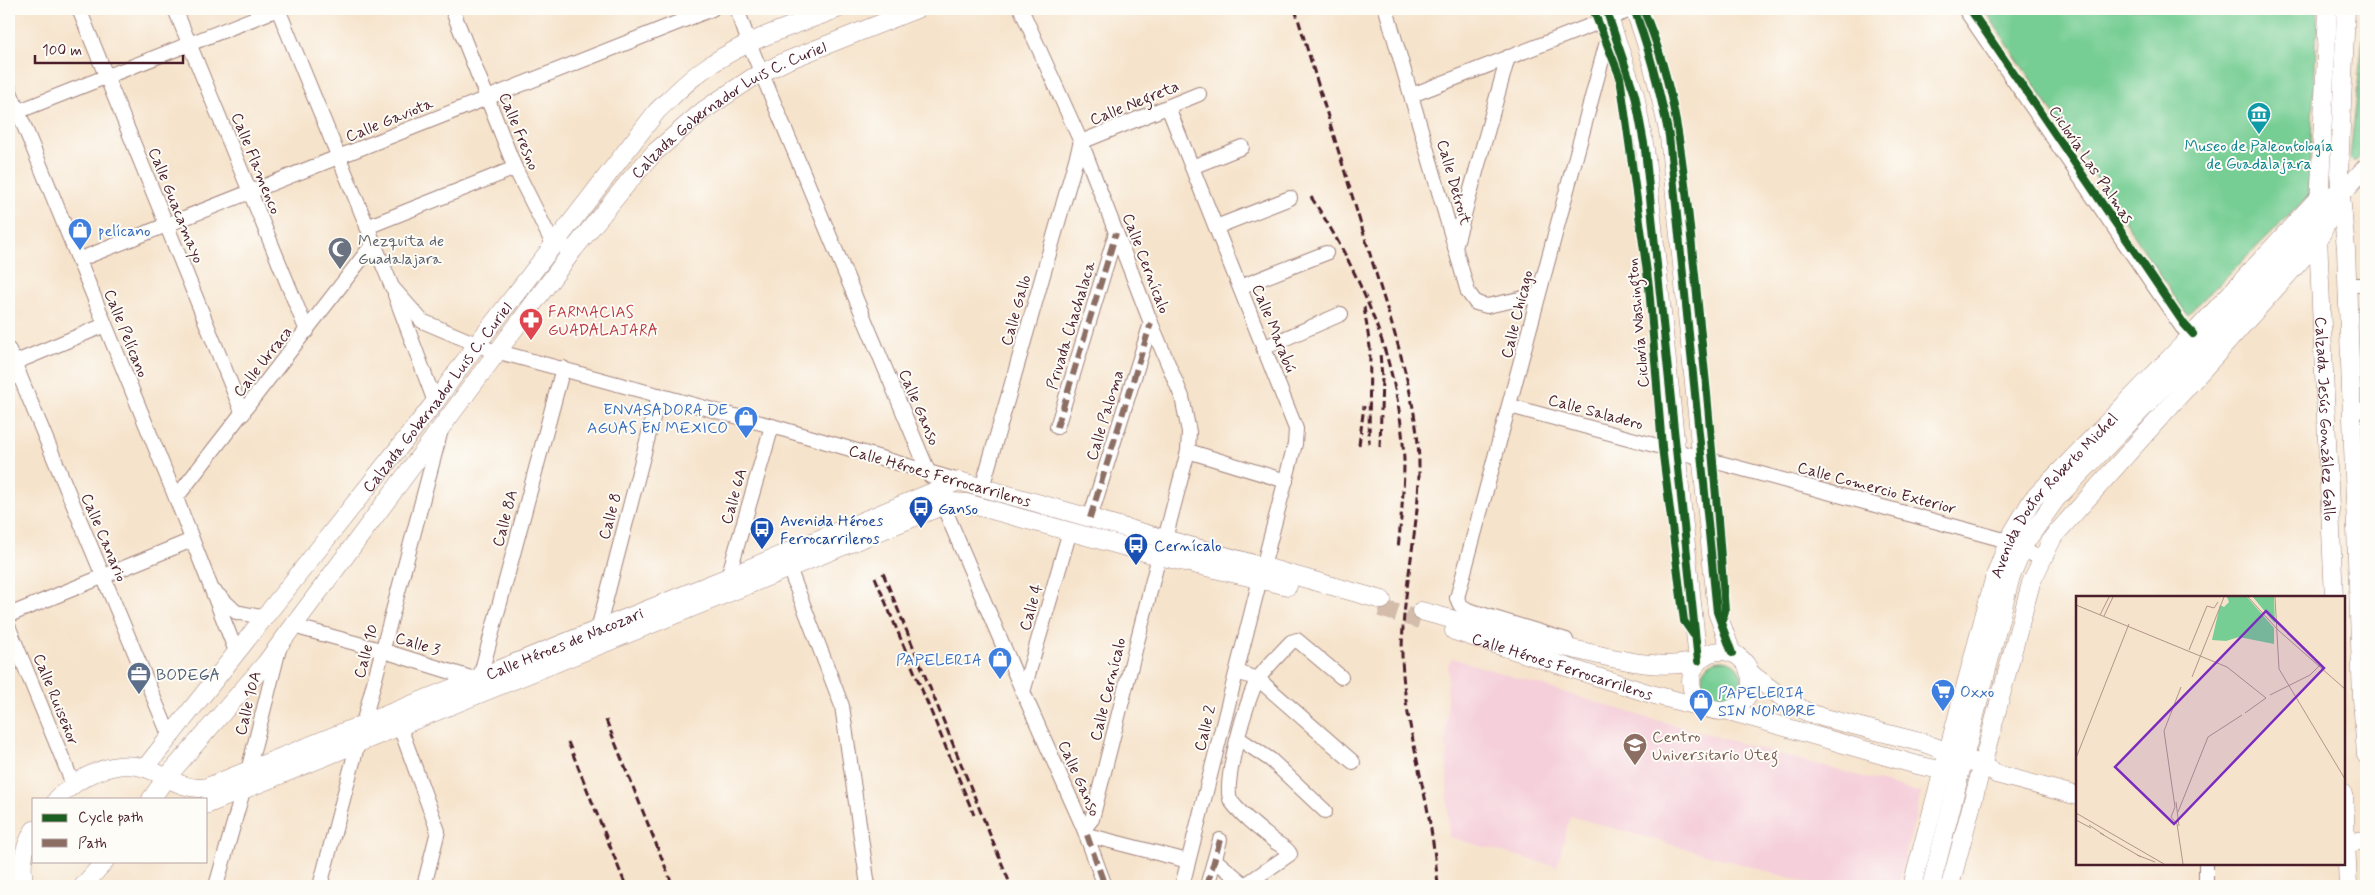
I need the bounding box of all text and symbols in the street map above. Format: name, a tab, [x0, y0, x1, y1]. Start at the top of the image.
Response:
scale bar	[35, 32, 182, 64]
street label: Calzada Gobernador Luis C. Curiel	[627, 37, 830, 184]
text: 100 m	[42, 41, 82, 61]
street label: Calle Negreta	[1087, 76, 1183, 132]
street label: Calle Fresno	[494, 90, 544, 174]
street label: Calle Gaviota	[343, 93, 437, 147]
museum icon: Museo de Paleontología de Guadalajara	[2246, 101, 2272, 135]
street label: Ciclovía Las Palmas	[2043, 102, 2138, 228]
street label: Calle Flamenco	[226, 110, 286, 218]
place label: Museo de Paleontología de Guadalajara	[2184, 136, 2334, 175]
street label: Calle Detroit	[1431, 137, 1476, 228]
street label: Calle Guacamayo	[143, 145, 208, 267]
street label: Calle Cernícalo	[1117, 210, 1174, 317]
shop icon: pelícano	[67, 217, 93, 251]
place label: pelícano	[98, 221, 150, 242]
place label: Mezquita de Guadalajara	[358, 231, 444, 270]
mosque icon: Mezquita de Guadalajara	[327, 236, 353, 270]
street label: Ciclovía Washington	[1622, 257, 1656, 388]
street label: Privada Chachalaca	[1042, 258, 1101, 392]
street label: Calle Chicago	[1496, 268, 1539, 361]
street label: Calle Gallo	[996, 272, 1037, 348]
street label: Calle Marabú	[1246, 282, 1301, 376]
street label: Calle Pelícano	[98, 286, 153, 381]
street label: Calzada Gobernador Luis C. Curiel	[358, 298, 517, 497]
place label: FARMACIAS GUADALAJARA	[548, 302, 658, 341]
pharmacy icon: FARMACIAS GUADALAJARA	[518, 307, 544, 341]
street label: Calzada Jesús González Gallo	[2310, 316, 2340, 522]
street label: Calle Urraca	[229, 322, 297, 402]
street label: Calle Ganso	[893, 366, 944, 449]
street label: Calle Paloma	[1082, 367, 1129, 463]
street label: Calle Saladero	[1546, 390, 1646, 435]
place label: ENVASADORA DE AGUAS EN MEXICO	[587, 400, 728, 439]
shop icon: ENVASADORA DE AGUAS EN MEXICO	[733, 405, 759, 439]
street label: Avenida Doctor Roberto Michel	[1986, 409, 2123, 581]
street label: Calle Héroes Ferrocarrileros	[846, 440, 1033, 513]
street label: Calle Comercio Exterior	[1795, 457, 1959, 520]
street label: Calle 6A	[716, 466, 752, 527]
street label: Calle 8A	[488, 488, 523, 549]
street label: Calle Canario	[76, 490, 132, 585]
street label: Calle 8	[594, 491, 627, 542]
bus stop icon: Ganso	[908, 495, 934, 529]
place label: Ganso	[938, 499, 978, 520]
place label: Avenida Héroes Ferrocarrileros	[780, 511, 883, 550]
bus stop icon: Avenida Héroes Ferrocarrileros	[749, 516, 775, 550]
bus stop icon: Cernícalo	[1123, 532, 1149, 566]
place label: Cernícalo	[1154, 536, 1222, 557]
street label: Calle 4	[1015, 581, 1048, 633]
inset map	[2076, 596, 2345, 865]
street label: Calle Héroes de Nacozari	[483, 603, 647, 686]
street label: Calle 10	[349, 622, 384, 681]
street label: Calle 3	[393, 628, 443, 661]
street label: Calle Héroes Ferrocarrileros	[1469, 628, 1655, 706]
street label: Calle Cernícalo	[1085, 635, 1131, 743]
shop icon: PAPELERIA	[987, 646, 1013, 680]
place label: PAPELERIA	[896, 650, 982, 671]
street label: Calle Ruiseñor	[28, 651, 84, 749]
office icon: BODEGA	[126, 661, 152, 695]
place label: BODEGA	[156, 665, 220, 686]
street label: Calle 10A	[230, 669, 267, 738]
supermarket icon: Oxxo	[1930, 678, 1956, 712]
place label: Oxxo	[1960, 682, 1994, 703]
place label: PAPELERIA SIN NOMBRE	[1718, 683, 1815, 722]
shop icon: PAPELERIA SIN NOMBRE	[1688, 688, 1714, 722]
street label: Calle 2	[1190, 703, 1221, 753]
place label: Centro Universitario Uteg	[1652, 727, 1778, 767]
school or university icon: Centro Universitario Uteg	[1622, 732, 1648, 766]
street label: Calle Ganso	[1053, 737, 1105, 820]
legend	[32, 798, 208, 862]
text: Cycle path	[78, 808, 143, 828]
text: Path	[78, 834, 107, 854]

